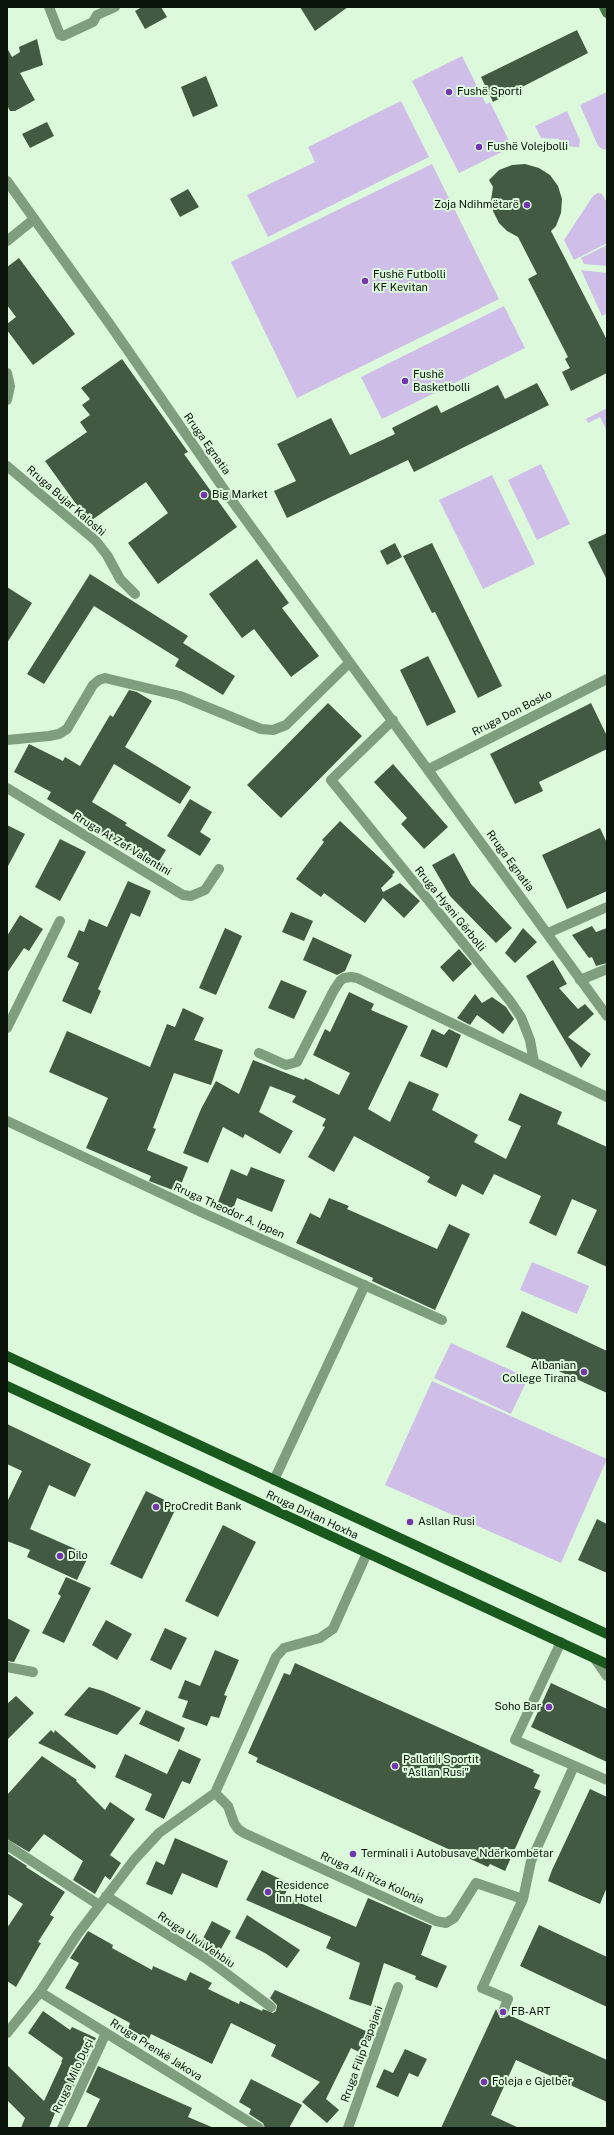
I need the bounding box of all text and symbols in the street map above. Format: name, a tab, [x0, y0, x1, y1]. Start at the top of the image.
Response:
place label: Fushë Sporti	[457, 85, 522, 99]
marker: Fushë Sporti	[444, 87, 454, 97]
place label: Fushë Volejbolli	[487, 140, 568, 154]
marker: Fushë Volejbolli	[474, 142, 484, 152]
place label: Zoja Ndihmëtarë	[434, 198, 519, 212]
marker: Zoja Ndihmëtarë	[522, 200, 532, 210]
place label: Fushë Futbolli KF Kevitan	[373, 268, 446, 294]
marker: Fushë Futbolli KF Kevitan	[360, 276, 370, 286]
place label: Fushë Basketbolli	[413, 368, 470, 394]
marker: Fushë Basketbolli	[400, 376, 410, 386]
street label: Rruga Egnatia	[181, 411, 233, 477]
street label: Rruga Bujar Kaloshi	[24, 463, 108, 539]
place label: Big Market	[212, 488, 268, 502]
marker: Big Market	[199, 490, 209, 500]
street label: Rruga Don Bosko	[470, 687, 554, 739]
street label: Rruga At Zef Valentini	[71, 809, 173, 879]
street label: Rruga Egnatia	[483, 828, 537, 894]
street label: Rruga Hysni Gërbolli	[412, 864, 488, 954]
street label: Rruga Theodor A. Ippen	[171, 1180, 287, 1242]
place label: Albanian College Tirana	[502, 1359, 576, 1385]
marker: Albanian College Tirana	[579, 1367, 589, 1377]
street label: Rruga Dritan Hoxha	[264, 1488, 360, 1542]
place label: ProCredit Bank	[164, 1500, 242, 1514]
marker: ProCredit Bank	[151, 1502, 161, 1512]
place label: Asllan Rusi	[418, 1515, 475, 1529]
marker: Asllan Rusi	[405, 1517, 415, 1527]
place label: Dilo	[68, 1549, 88, 1563]
marker: Dilo	[55, 1551, 65, 1561]
place label: Soho Bar	[494, 1700, 541, 1714]
marker: Soho Bar	[544, 1702, 554, 1712]
place label: Pallati i Sportit "Asllan Rusi"	[403, 1753, 479, 1779]
marker: Pallati i Sportit "Asllan Rusi"	[390, 1761, 400, 1771]
place label: Terminali i Autobusave Ndërkombëtar	[361, 1847, 553, 1861]
street label: Rruga Ali Riza Kolonja	[318, 1849, 426, 1907]
marker: Terminali i Autobusave Ndërkombëtar	[348, 1849, 358, 1859]
place label: Residence Inn Hotel	[276, 1879, 329, 1905]
marker: Residence Inn Hotel	[263, 1887, 273, 1897]
street label: Rruga Ulvi Vehbiu	[155, 1909, 237, 1971]
street label: Rruga Filip Papajani	[338, 2004, 386, 2104]
place label: FB-ART	[511, 2005, 550, 2019]
marker: FB-ART	[498, 2007, 508, 2017]
street label: Rruga Prenkë Jakova	[108, 2016, 204, 2084]
street label: Rruga Milo Duçi	[50, 2037, 96, 2115]
place label: Foleja e Gjelbër	[492, 2075, 572, 2089]
marker: Foleja e Gjelbër	[479, 2077, 489, 2087]

